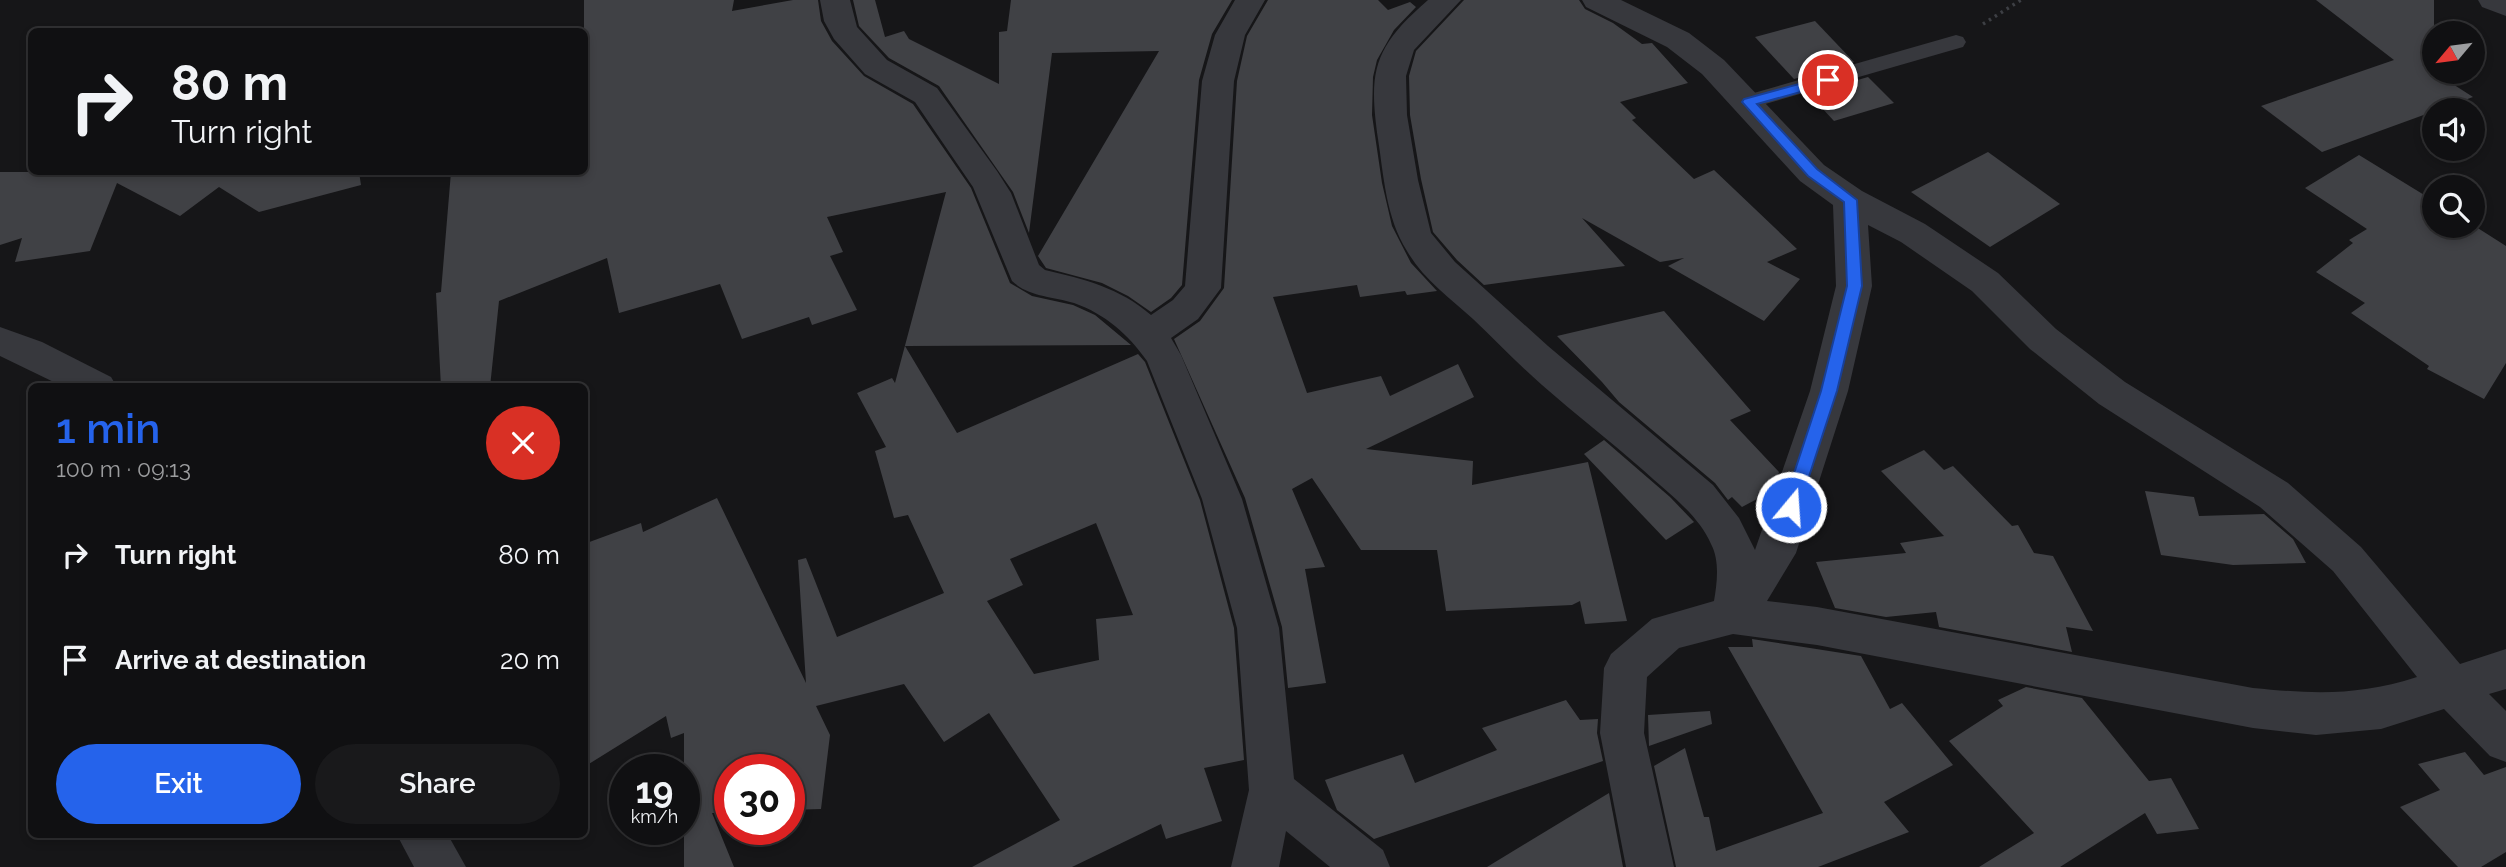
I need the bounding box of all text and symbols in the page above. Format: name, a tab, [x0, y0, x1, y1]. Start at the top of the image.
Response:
north arrow	[2422, 21, 2485, 84]
map controls	[2422, 21, 2485, 238]
pin	[1798, 50, 1858, 110]
text: 80 m	[171, 54, 288, 111]
icon: right	[56, 56, 147, 147]
icon: arrive	[1809, 61, 1847, 99]
button: sound	[2422, 98, 2485, 161]
text: Turn right	[171, 113, 312, 150]
button: search	[2422, 175, 2485, 238]
text: 1 min	[56, 404, 160, 453]
button: close	[486, 406, 560, 480]
text: 100 m · 09:13	[56, 455, 191, 482]
position arrow	[1754, 470, 1828, 544]
icon: right	[56, 536, 94, 574]
text: Turn right	[115, 540, 236, 570]
text: 80 m	[498, 540, 560, 570]
icon: arrive	[56, 641, 94, 679]
text: Arrive at destination	[115, 645, 366, 675]
text: 20 m	[500, 645, 560, 675]
button: Exit	[56, 744, 301, 824]
button: Share	[315, 744, 560, 824]
speed limit sign: 30	[714, 754, 805, 845]
text: 19	[636, 770, 673, 811]
text: km/h	[631, 806, 678, 827]

